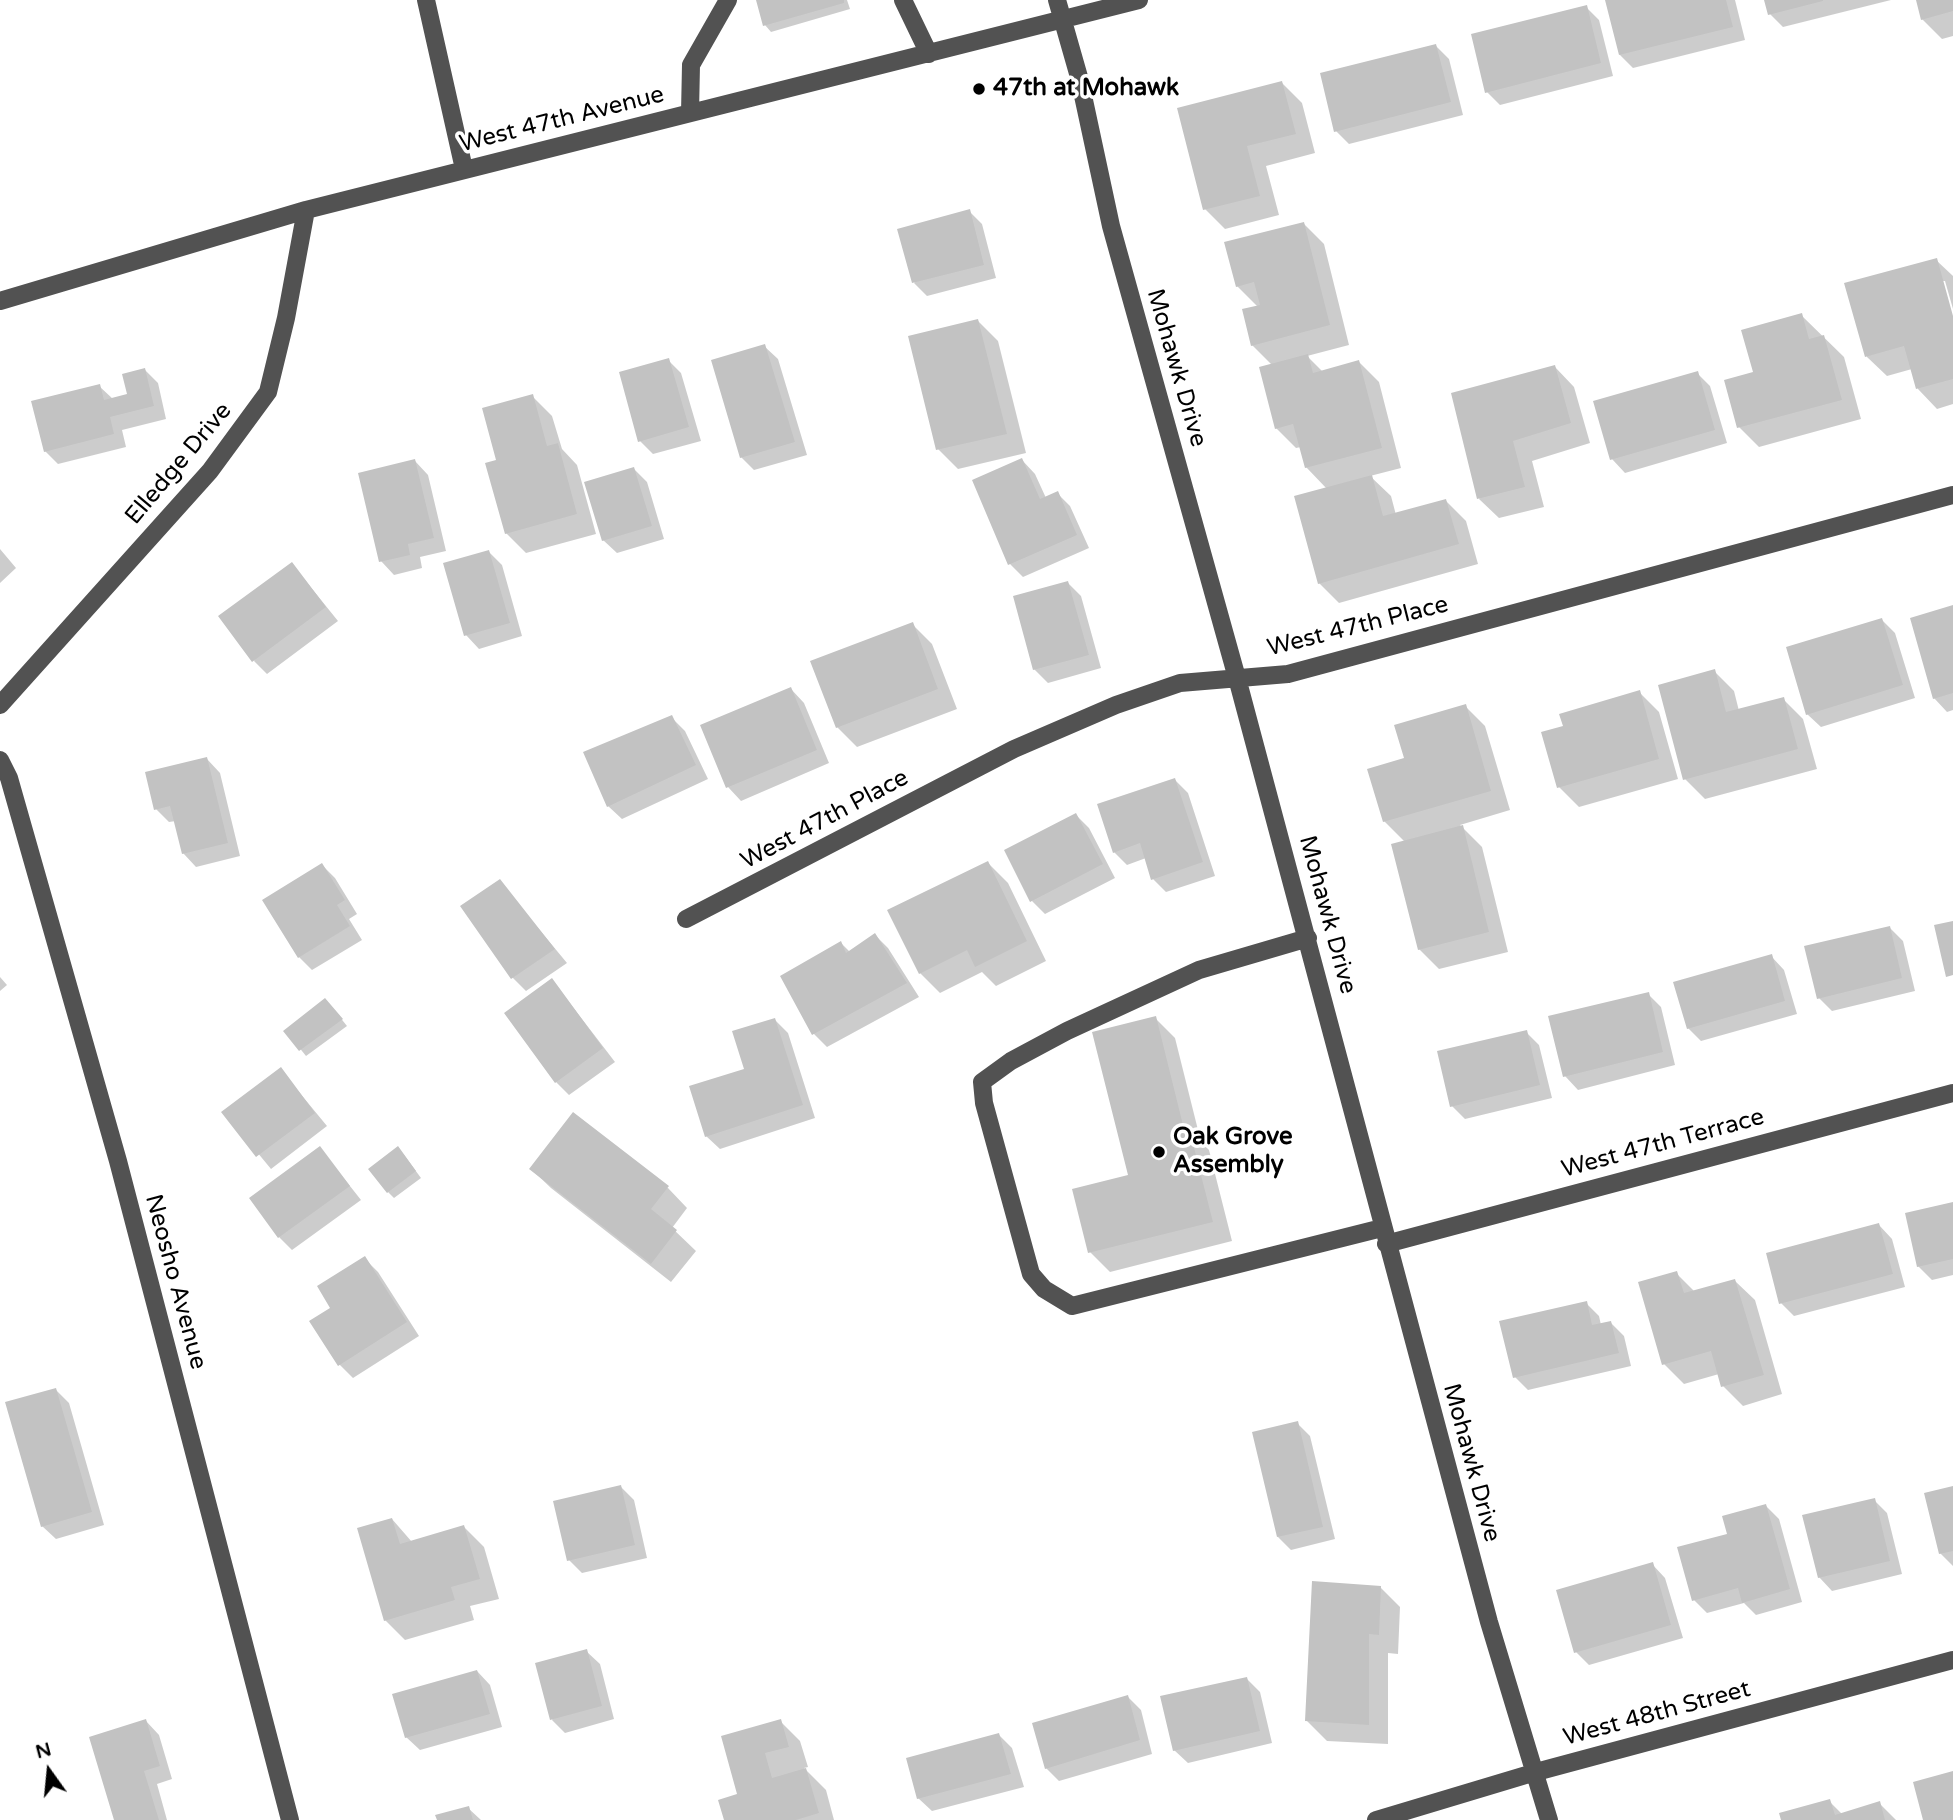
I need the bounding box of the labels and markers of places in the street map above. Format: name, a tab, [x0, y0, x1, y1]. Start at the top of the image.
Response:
place label: 47th at Mohawk	[993, 75, 1179, 103]
marker: 47th at Mohawk	[971, 81, 987, 97]
place label: Oak Grove Assembly	[1173, 1124, 1293, 1180]
marker: Oak Grove Assembly	[1151, 1144, 1167, 1160]

